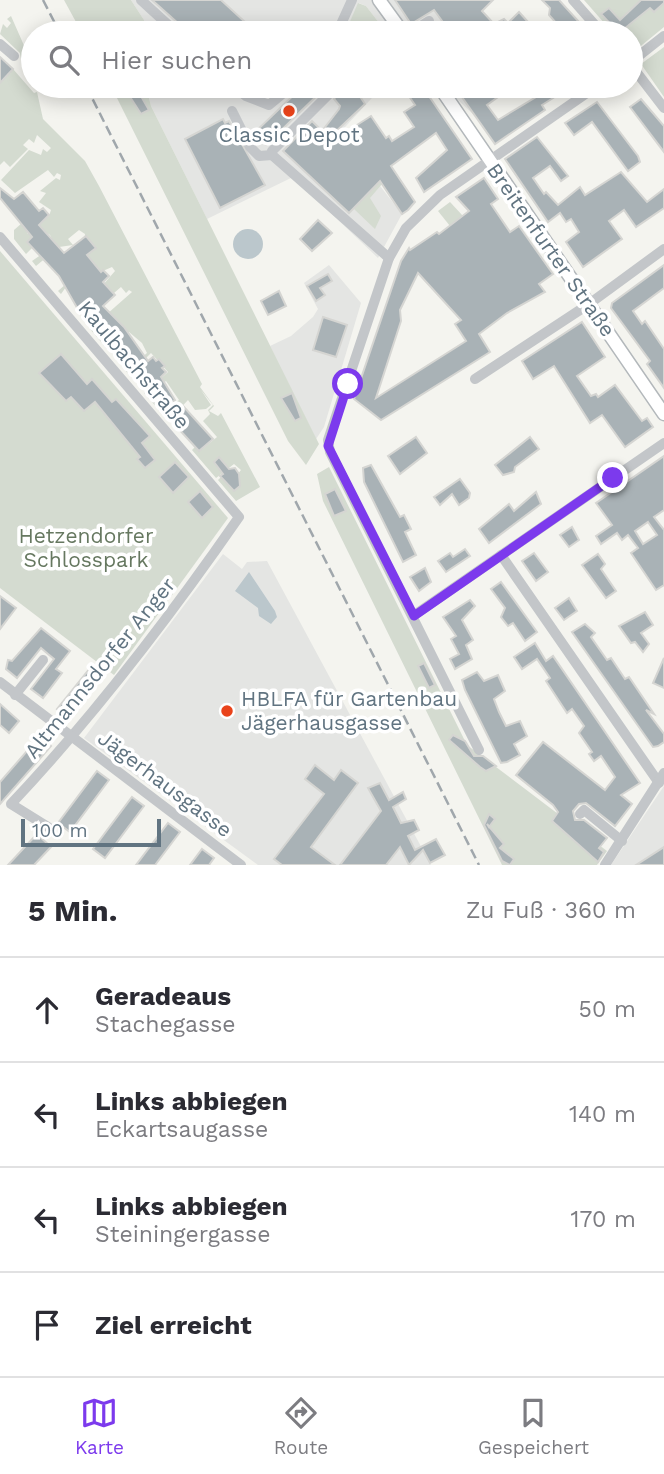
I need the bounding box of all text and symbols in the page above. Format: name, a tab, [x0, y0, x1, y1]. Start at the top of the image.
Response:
search box	[21, 21, 643, 98]
icon: search	[45, 41, 83, 79]
text: Hier suchen	[101, 45, 252, 75]
marker: Classic Depot	[281, 103, 297, 119]
place label: Classic Depot	[219, 122, 360, 147]
street label: Breitenfurter Straße	[482, 158, 621, 341]
street label: Kaulbachstraße	[73, 295, 195, 434]
route start	[332, 368, 363, 399]
route end	[597, 462, 628, 493]
park label: Hetzendorfer Schlosspark	[19, 523, 154, 572]
street label: Altmannsdorfer Anger	[19, 572, 180, 763]
place label: HBLFA für Gartenbau Jägerhausgasse	[241, 686, 457, 735]
marker: HBLFA für Gartenbau Jägerhausgasse	[219, 703, 235, 719]
street label: Jägerhausgasse	[93, 725, 237, 842]
scale bar	[21, 816, 161, 848]
text: 100 m	[32, 819, 88, 842]
text: 5 Min.	[28, 893, 117, 928]
text: Zu Fuß · 360 m	[466, 897, 636, 924]
text: Geradeaus	[95, 981, 231, 1011]
icon: ahead	[28, 991, 66, 1029]
text: 50 m	[579, 996, 636, 1023]
text: Stachegasse	[95, 1011, 236, 1038]
text: Links abbiegen	[95, 1086, 288, 1116]
icon: left	[28, 1096, 66, 1134]
text: 140 m	[569, 1101, 636, 1128]
text: Eckartsaugasse	[95, 1116, 268, 1143]
text: Links abbiegen	[95, 1191, 288, 1221]
icon: left	[28, 1201, 66, 1239]
text: 170 m	[571, 1206, 636, 1233]
text: Steiningergasse	[95, 1221, 270, 1248]
icon: arrive	[28, 1306, 66, 1344]
text: Ziel erreicht	[95, 1310, 252, 1340]
tab: Karte	[75, 1394, 124, 1459]
tab: Route	[274, 1394, 328, 1459]
tab: Gespeichert	[478, 1394, 589, 1459]

